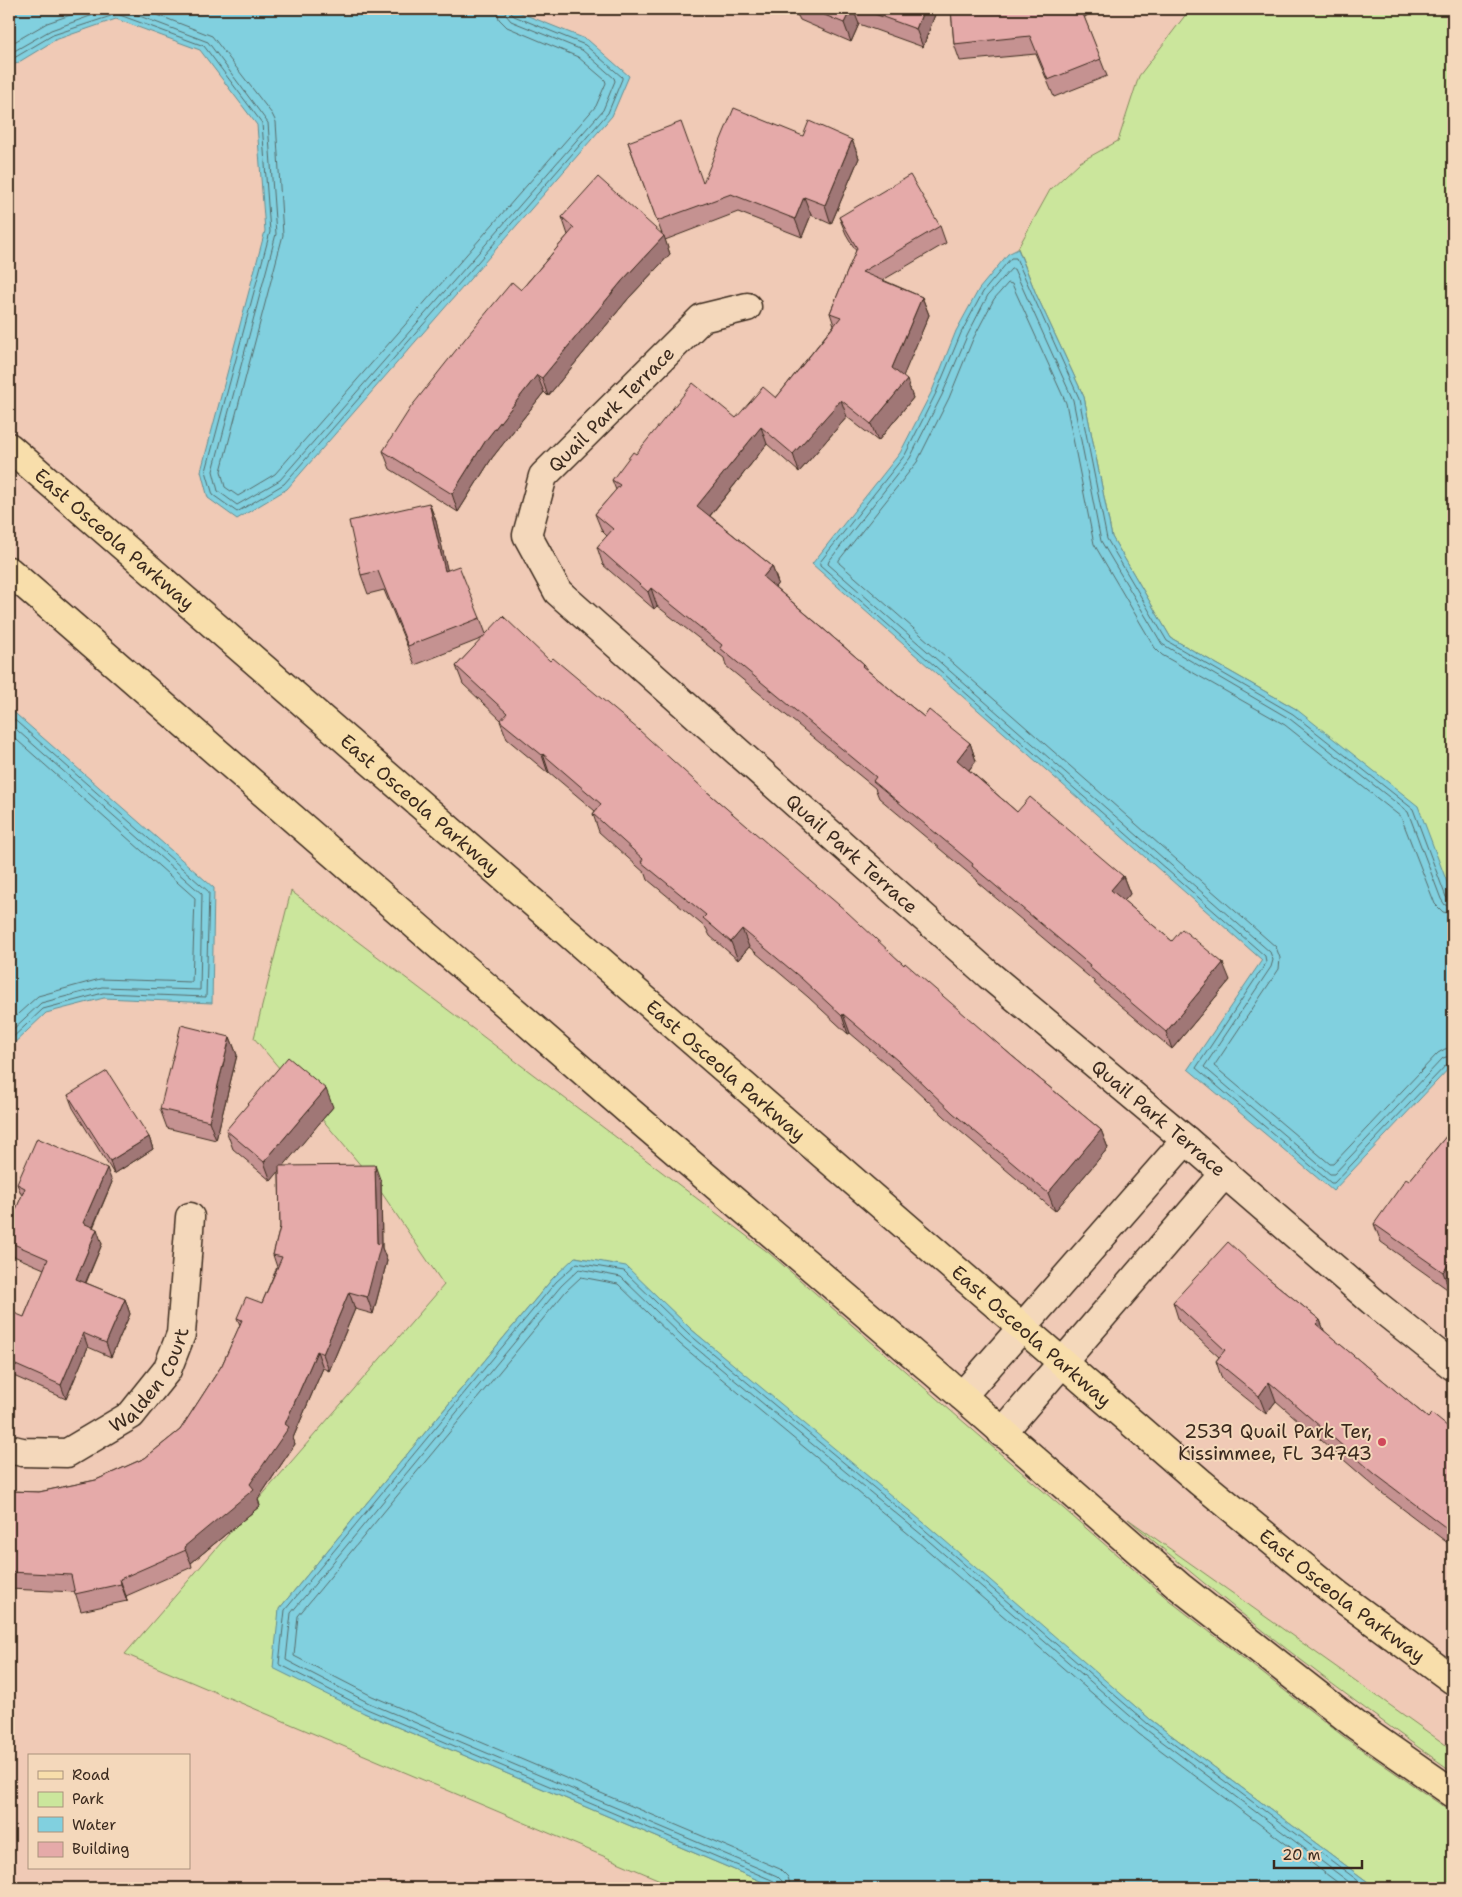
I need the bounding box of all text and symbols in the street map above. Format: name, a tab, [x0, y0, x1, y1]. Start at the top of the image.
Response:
street label: Quail Park Terrace	[543, 341, 680, 478]
street label: East Osceola Parkway	[29, 463, 200, 616]
street label: East Osceola Parkway	[335, 728, 505, 881]
street label: Quail Park Terrace	[780, 788, 923, 919]
street label: East Osceola Parkway	[640, 994, 811, 1147]
street label: Quail Park Terrace	[1086, 1054, 1231, 1182]
street label: East Osceola Parkway	[946, 1260, 1117, 1413]
street label: Walden Court	[105, 1327, 194, 1438]
place label: 2539 Quail Park Ter, Kissimmee, FL 34743	[1178, 1419, 1372, 1466]
marker: 2539 Quail Park Ter, Kissimmee, FL 34743	[1376, 1436, 1388, 1448]
street label: East Osceola Parkway	[1254, 1523, 1430, 1668]
legend	[28, 1754, 190, 1870]
text: Road	[72, 1765, 110, 1785]
text: Park	[72, 1789, 104, 1809]
text: Water	[72, 1815, 116, 1835]
scale bar	[1274, 1837, 1362, 1869]
text: Building	[72, 1839, 129, 1859]
text: 20 m	[1282, 1845, 1321, 1865]

